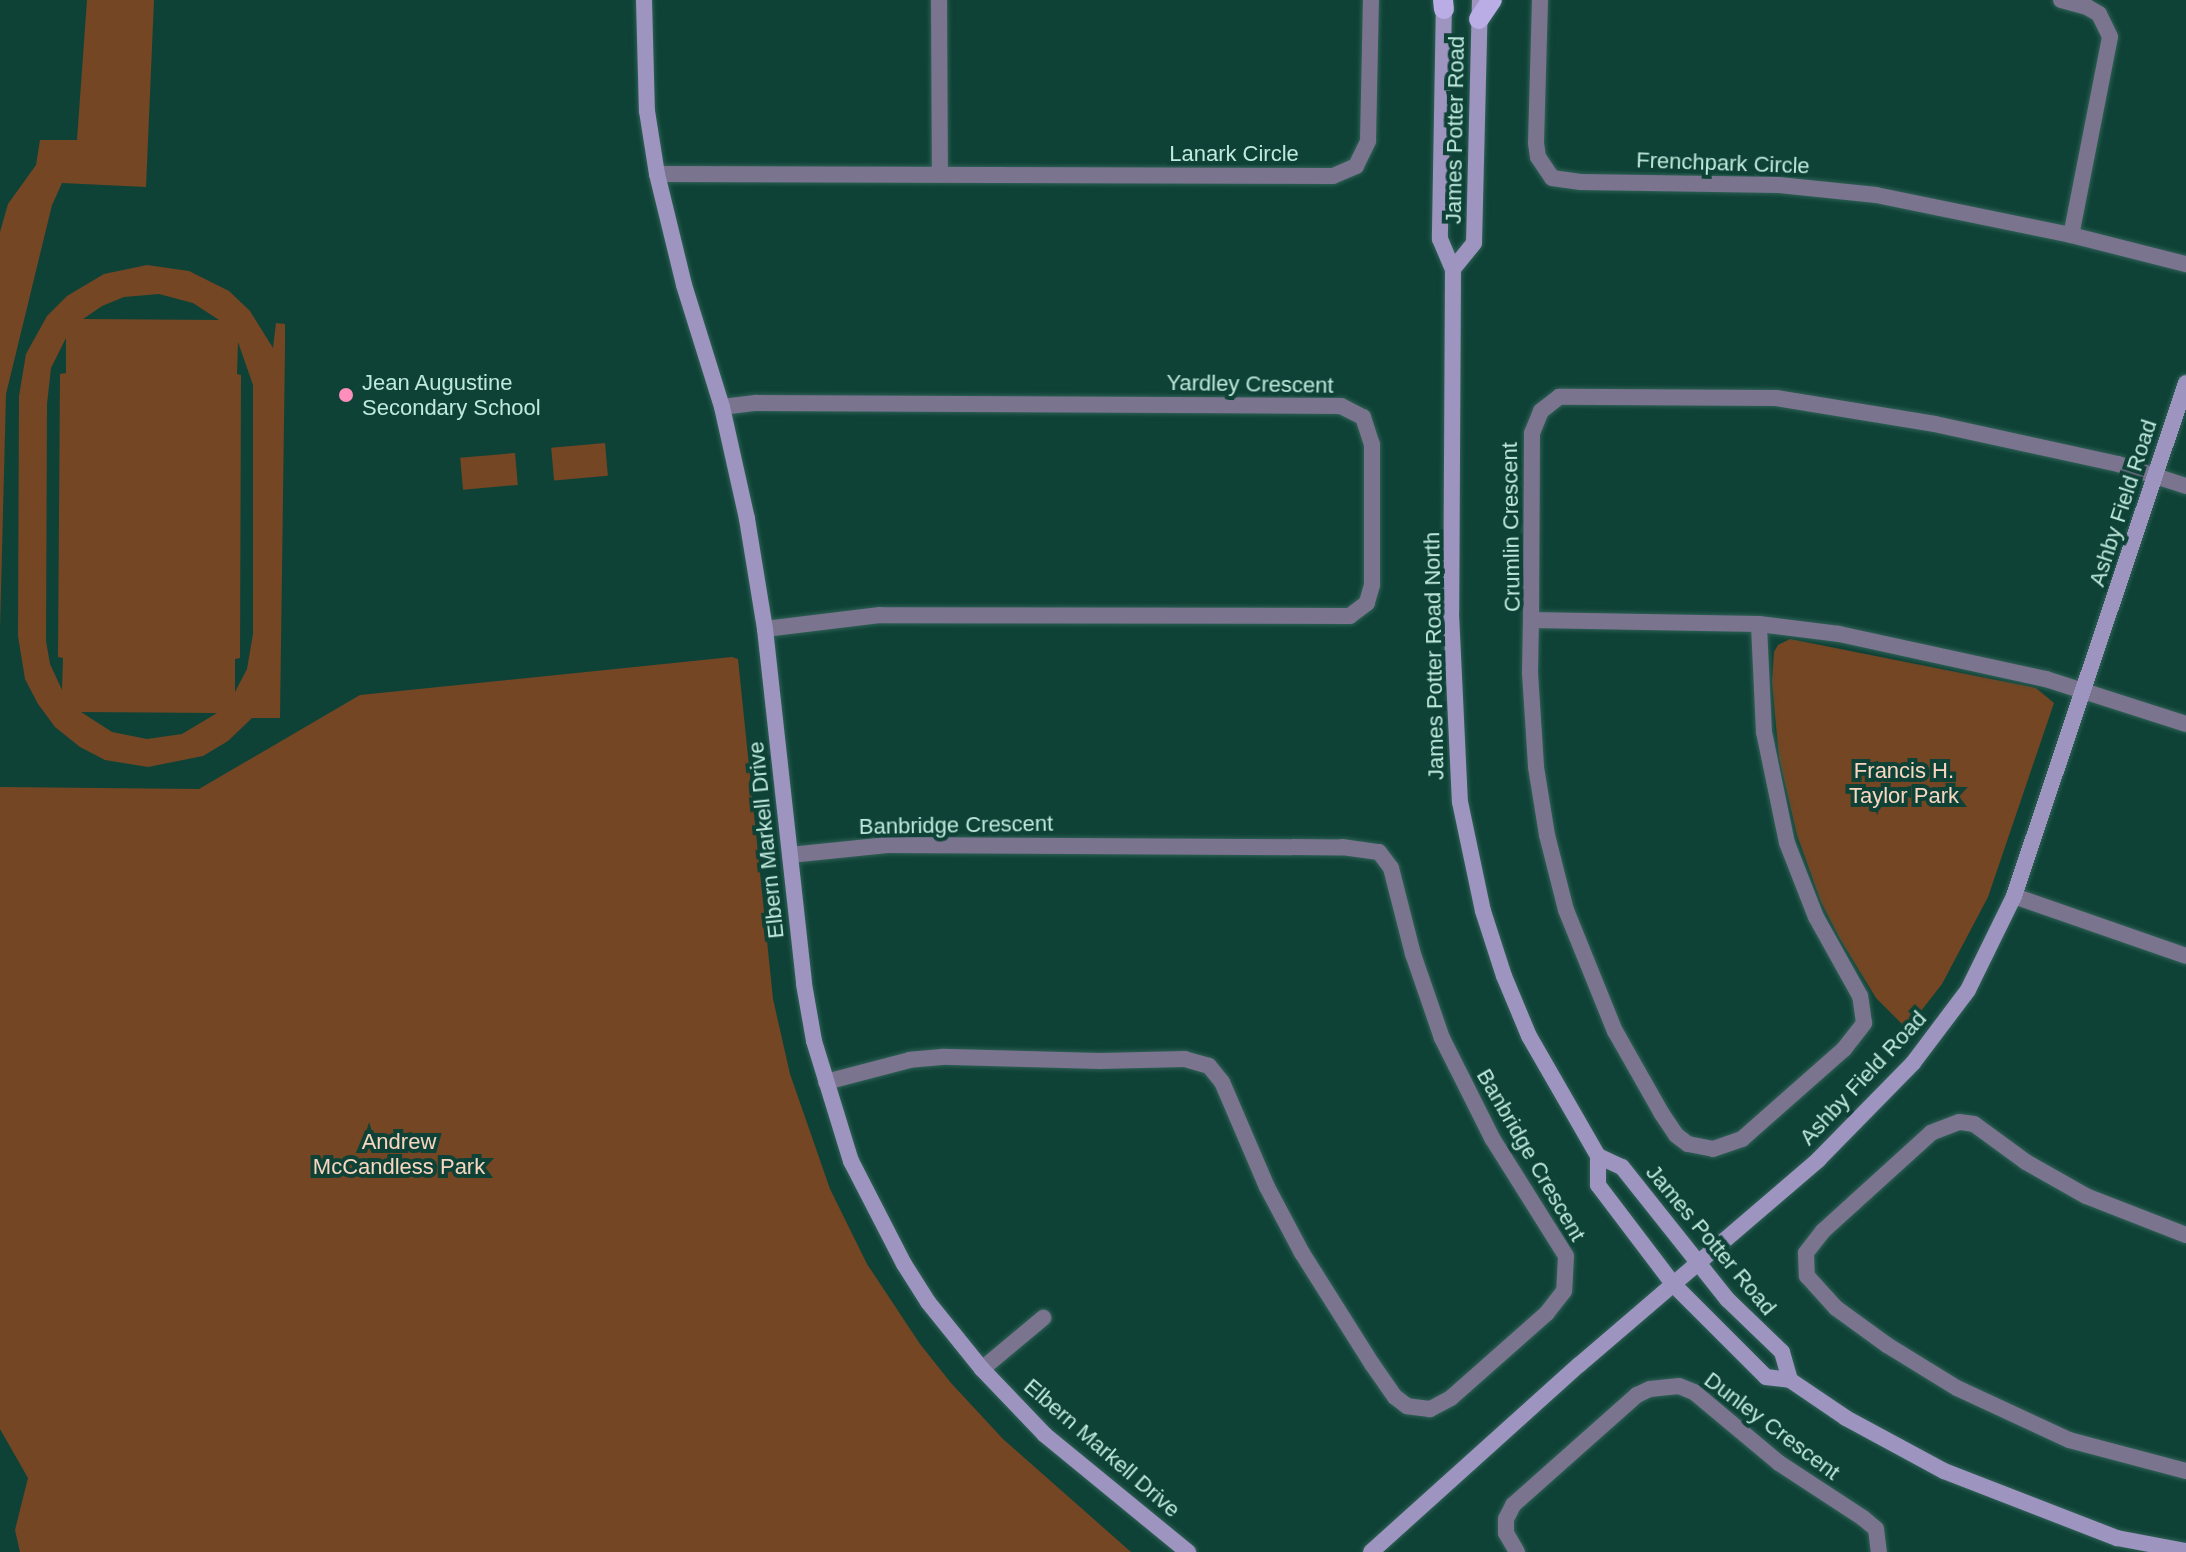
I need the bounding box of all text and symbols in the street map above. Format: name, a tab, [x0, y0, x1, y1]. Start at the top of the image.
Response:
street label: James Potter Road	[1440, 36, 1470, 224]
street label: Lanark Circle	[1169, 141, 1299, 167]
street label: Frenchpark Circle	[1636, 147, 1810, 179]
place label: Jean Augustine Secondary School	[362, 369, 541, 420]
street label: Yardley Crescent	[1166, 369, 1334, 399]
marker: Jean Augustine Secondary School	[337, 386, 355, 404]
street label: Ashby Field Road	[2084, 416, 2162, 590]
street label: Crumlin Crescent	[1496, 442, 1526, 612]
street label: James Potter Road North	[1419, 532, 1449, 780]
street label: Elbern Markell Drive	[743, 740, 789, 940]
park label: Francis H. Taylor Park	[1849, 757, 1959, 808]
street label: Banbridge Crescent	[859, 810, 1053, 840]
street label: Ashby Field Road	[1794, 1005, 1932, 1151]
street label: Banbridge Crescent	[1471, 1064, 1591, 1246]
park label: Andrew McCandless Park	[313, 1128, 485, 1180]
street label: James Potter Road	[1640, 1159, 1782, 1321]
street label: Dunley Crescent	[1699, 1367, 1845, 1485]
street label: Elbern Markell Drive	[1019, 1373, 1185, 1523]

